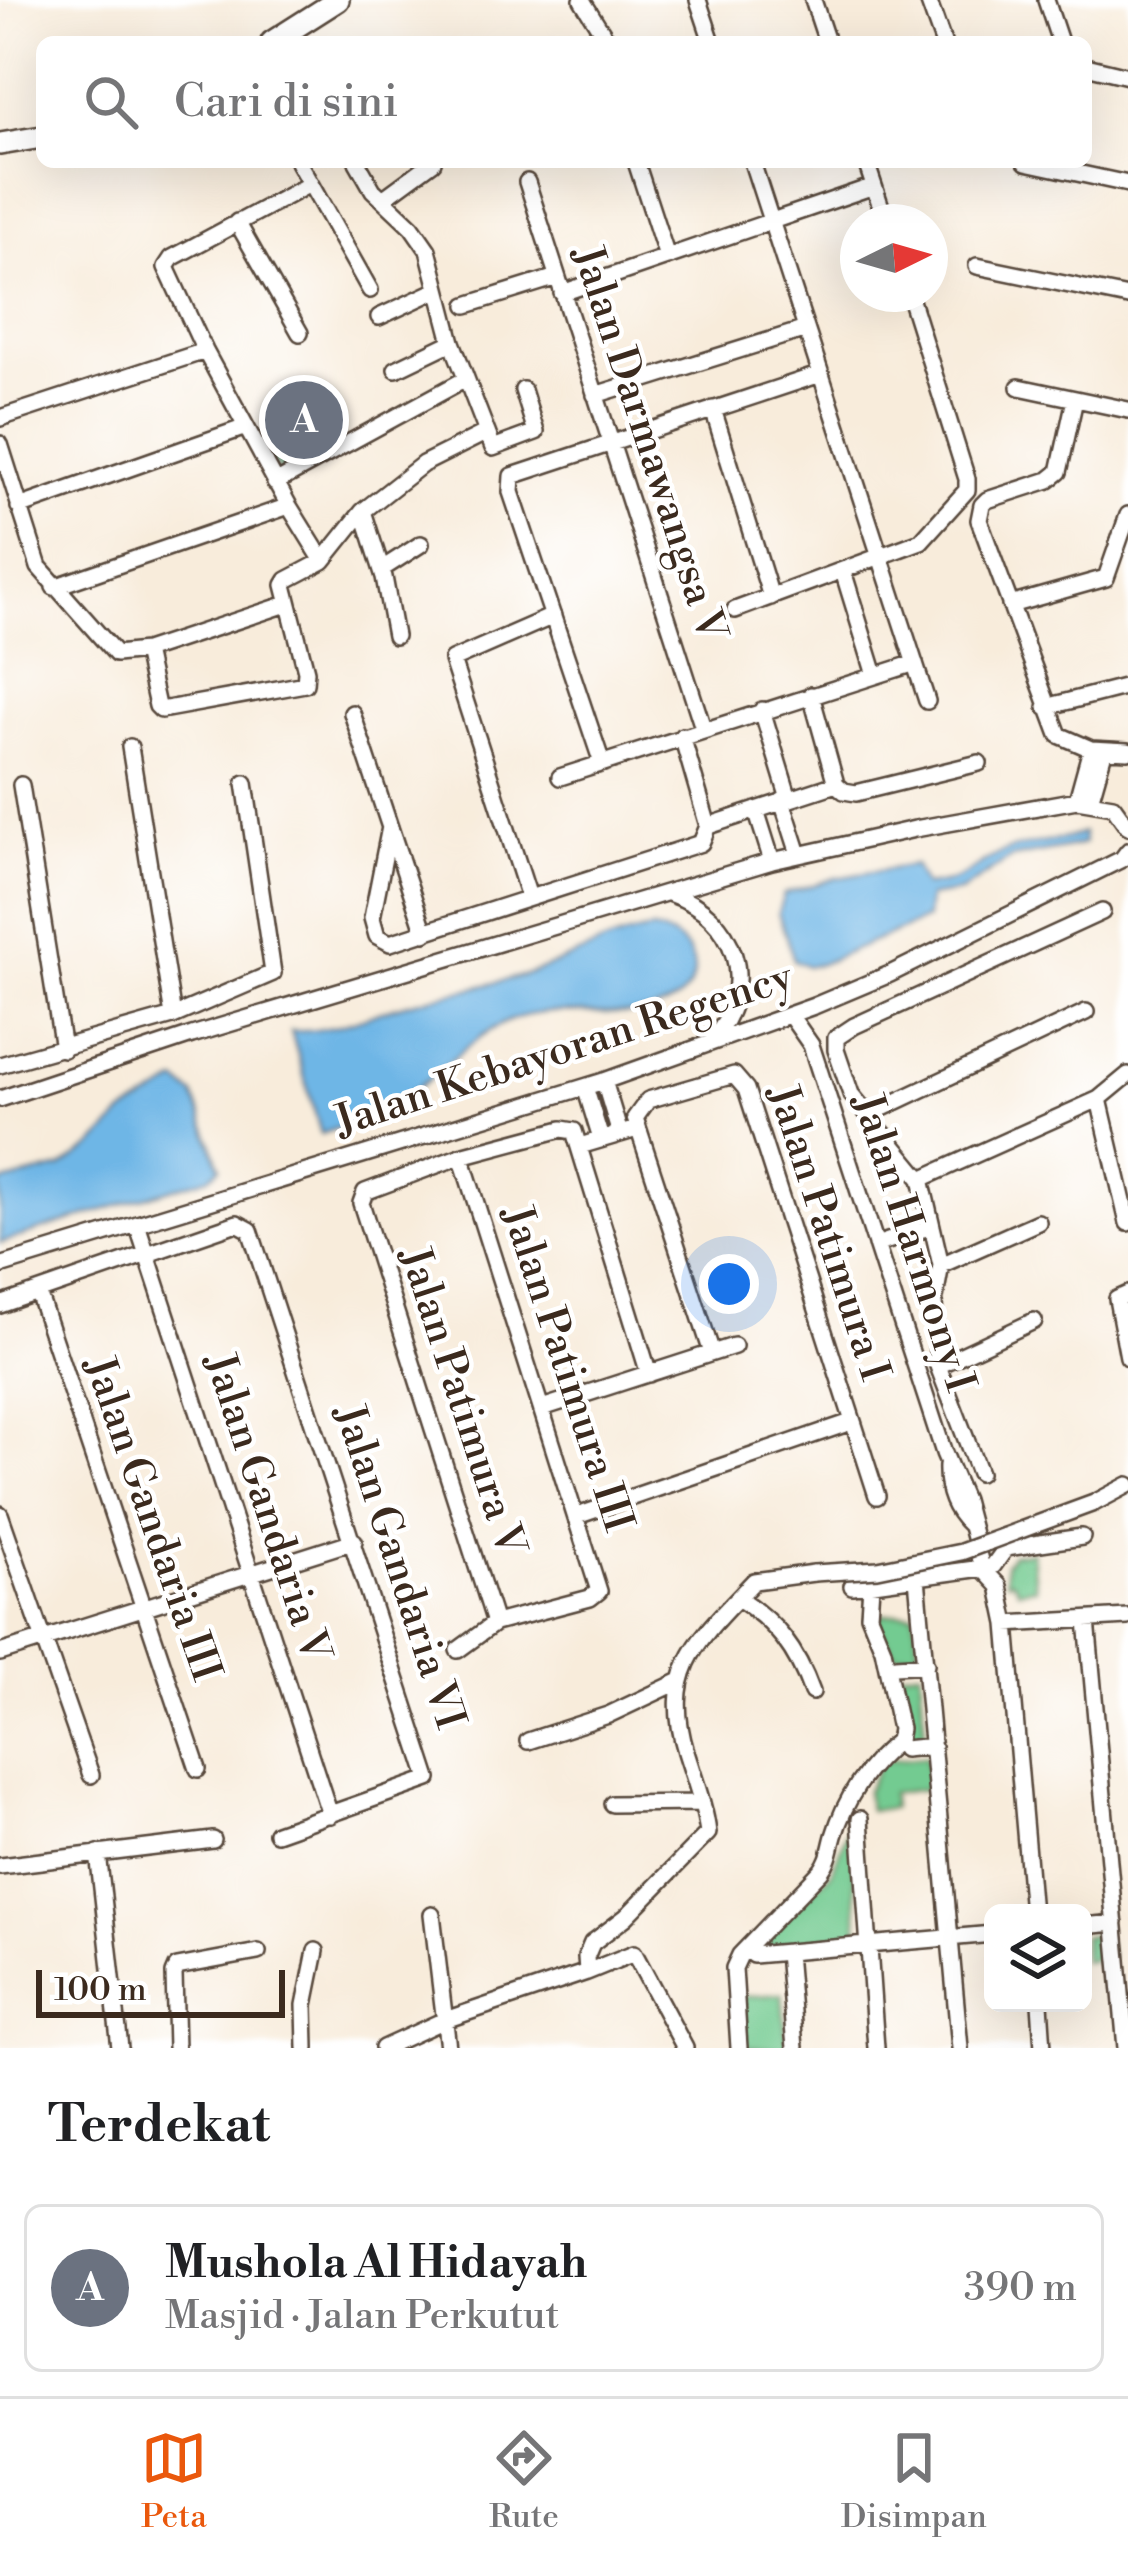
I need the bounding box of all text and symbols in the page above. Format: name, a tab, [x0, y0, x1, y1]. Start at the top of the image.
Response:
search box	[36, 36, 1092, 168]
icon: search	[78, 69, 144, 135]
text: Cari di sini	[174, 74, 398, 131]
north arrow	[840, 204, 948, 312]
street label: Jalan Darmawangsa V	[558, 238, 738, 650]
pin: A	[265, 375, 343, 465]
street label: Jalan Kebayoran Regency	[327, 951, 800, 1151]
street label: Jalan Patimura I	[755, 1077, 901, 1387]
street label: Jalan Harmony I	[838, 1085, 986, 1399]
street label: Jalan Patimura III	[489, 1198, 645, 1539]
street label: Jalan Patimura V	[386, 1239, 537, 1564]
your location	[699, 1254, 759, 1314]
street label: Jalan Gandaria V	[192, 1345, 342, 1670]
street label: Jalan Gandaria III	[71, 1348, 232, 1688]
street label: Jalan Gandaria VI	[321, 1396, 476, 1736]
map controls	[984, 1904, 1092, 2012]
button: layers	[984, 1904, 1092, 2012]
scale bar	[36, 1964, 285, 2017]
text: 100 m	[54, 1970, 147, 2011]
text: Terdekat	[48, 2094, 270, 2158]
text: Mushola Al Hidayah	[165, 2235, 587, 2292]
text: A	[76, 2264, 104, 2313]
text: 390 m	[964, 2264, 1077, 2313]
text: Masjid · Jalan Perkutut	[165, 2292, 559, 2341]
tab: Peta	[141, 2425, 207, 2538]
tab: Rute	[489, 2425, 559, 2538]
tab: Disimpan	[841, 2425, 987, 2538]

